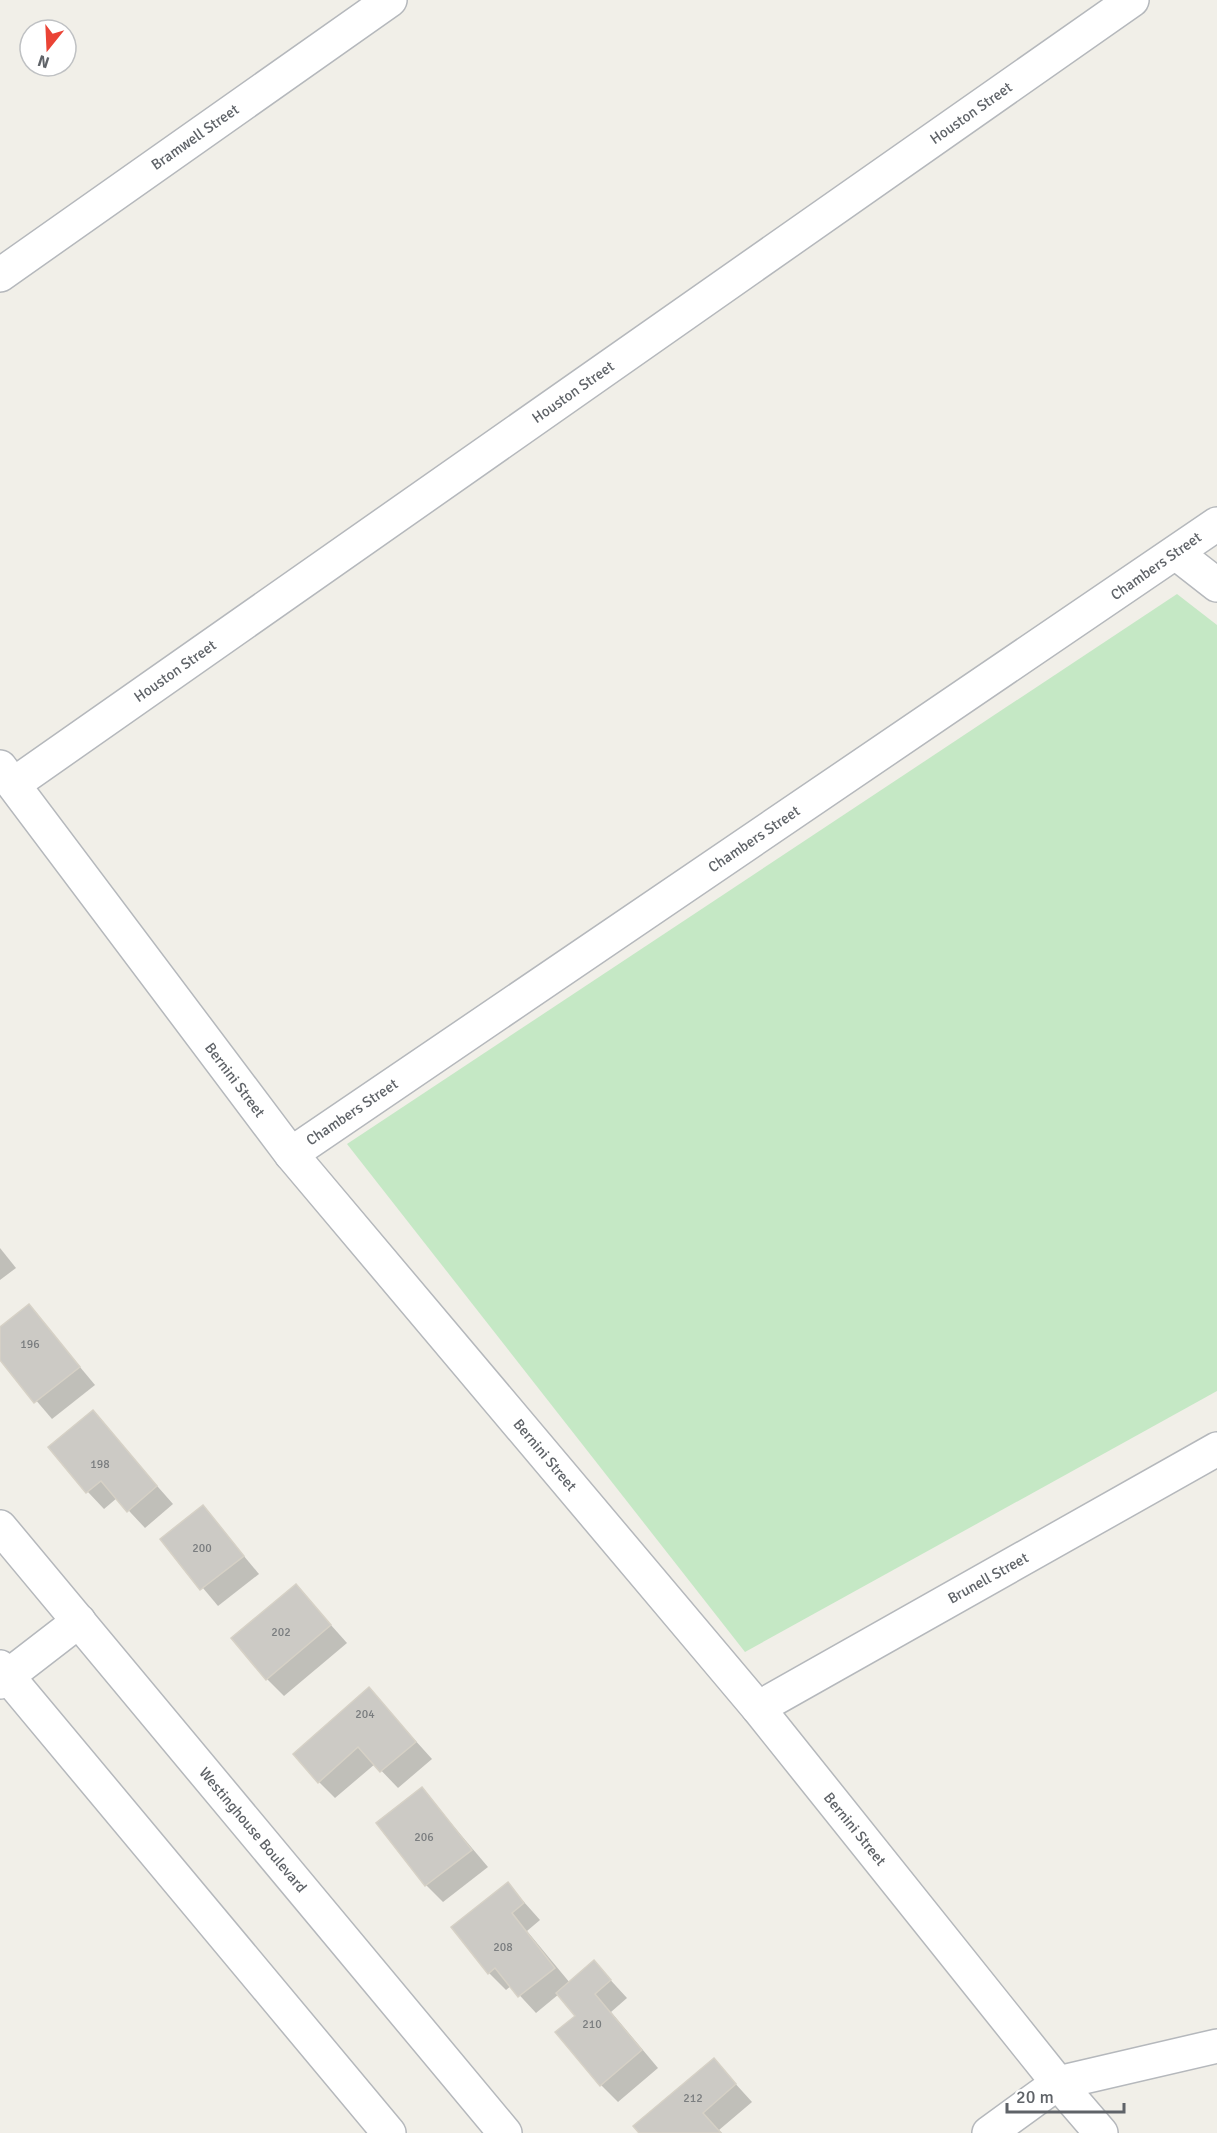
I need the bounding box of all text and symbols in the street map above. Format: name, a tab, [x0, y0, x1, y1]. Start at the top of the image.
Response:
north arrow	[18, 18, 78, 78]
text: N	[35, 50, 52, 73]
street label: Houston Street	[926, 78, 1016, 148]
street label: Bramwell Street	[148, 100, 242, 174]
street label: Houston Street	[528, 357, 618, 427]
street label: Chambers Street	[1107, 528, 1205, 604]
street label: Houston Street	[130, 636, 220, 706]
street label: Chambers Street	[705, 802, 803, 876]
street label: Bernini Street	[201, 1039, 269, 1121]
street label: Chambers Street	[303, 1075, 401, 1149]
house number: 196	[20, 1337, 40, 1352]
street label: Bernini Street	[510, 1415, 580, 1495]
house number: 198	[90, 1457, 110, 1472]
house number: 200	[192, 1541, 212, 1556]
street label: Brunell Street	[945, 1548, 1031, 1608]
house number: 202	[271, 1625, 291, 1640]
house number: 204	[355, 1707, 375, 1722]
street label: Westinghouse Boulevard	[195, 1764, 311, 1896]
street label: Bernini Street	[820, 1789, 890, 1869]
house number: 206	[414, 1830, 434, 1845]
house number: 208	[493, 1940, 513, 1955]
house number: 210	[582, 2017, 602, 2032]
scale bar	[1007, 2076, 1124, 2114]
text: 20 m	[1016, 2086, 1054, 2108]
house number: 212	[683, 2091, 703, 2106]

